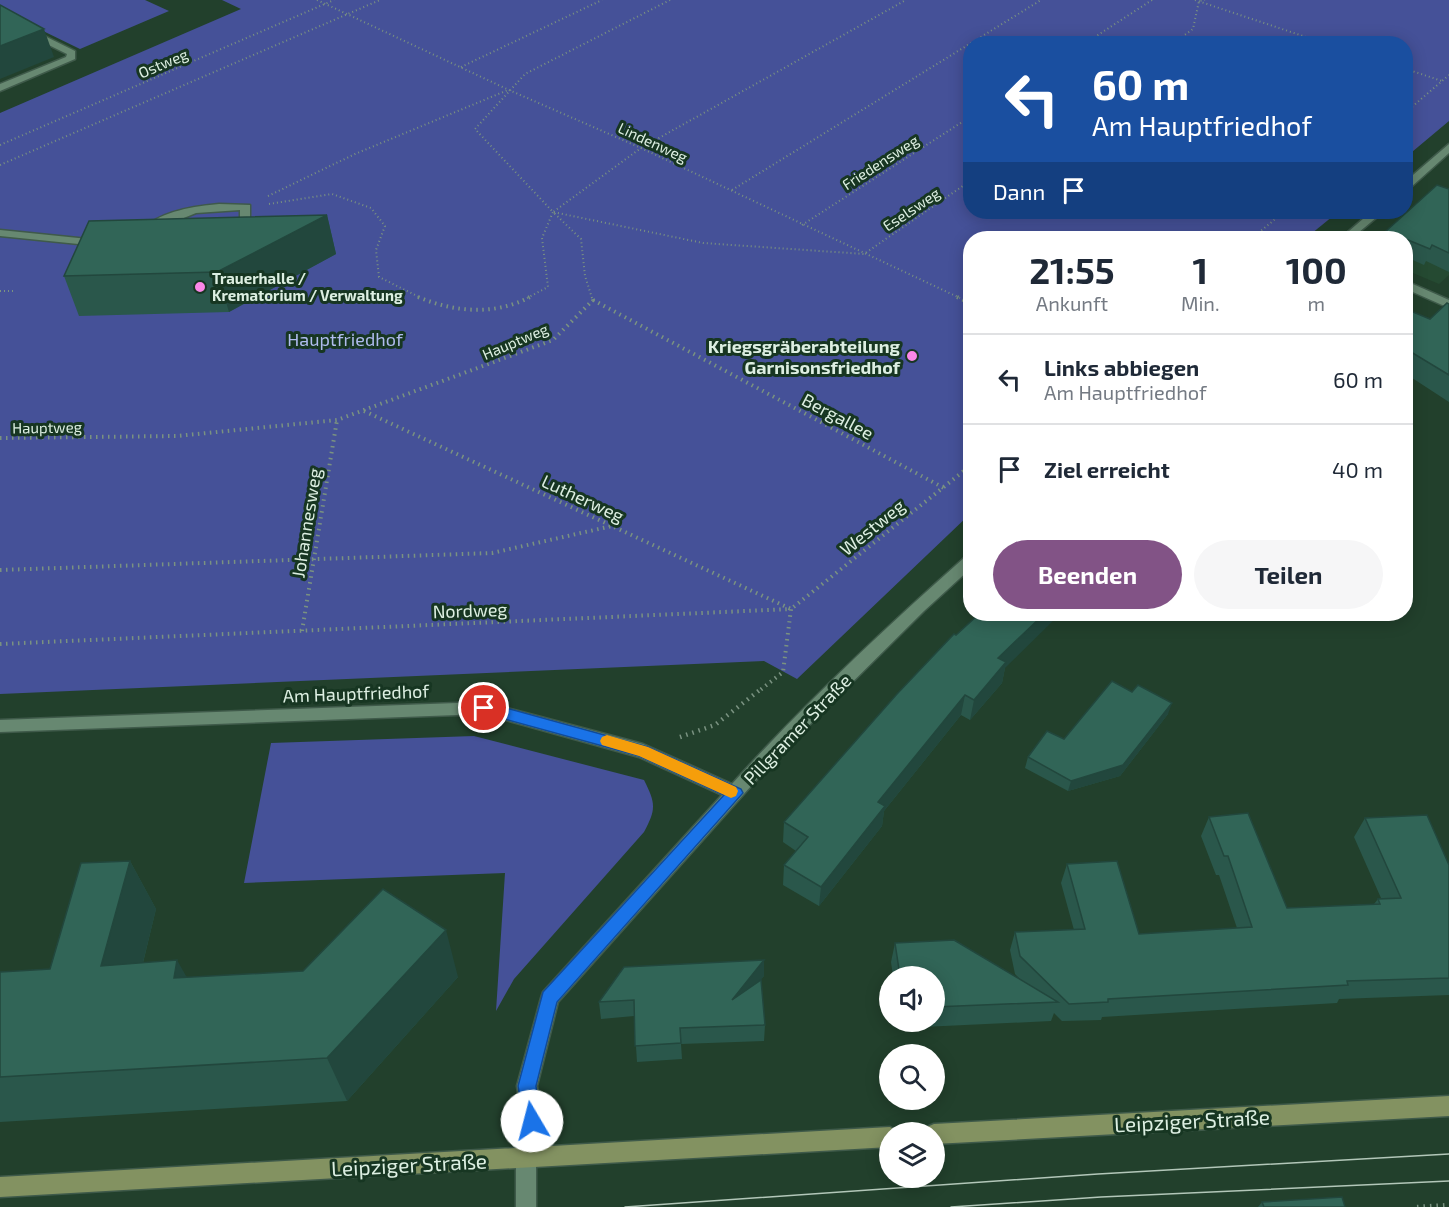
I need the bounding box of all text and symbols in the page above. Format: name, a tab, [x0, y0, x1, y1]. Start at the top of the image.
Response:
street label: Ostweg	[135, 44, 191, 81]
text: 60 m	[1092, 58, 1189, 108]
icon: left	[993, 60, 1071, 138]
text: Am Hauptfriedhof	[1092, 109, 1312, 141]
street label: Lindenweg	[616, 118, 691, 166]
street label: Friedensweg	[838, 130, 922, 193]
icon: arrive	[1057, 174, 1090, 207]
text: Dann	[993, 178, 1045, 204]
street label: Eselsweg	[879, 183, 943, 235]
text: 21:55	[1029, 248, 1115, 291]
text: 1	[1192, 248, 1208, 291]
text: 100	[1286, 248, 1347, 291]
place label: Trauerhalle / Krematorium / Verwaltung	[212, 269, 403, 304]
marker: Trauerhalle / Krematorium / Verwaltung	[193, 280, 207, 294]
text: Ankunft	[1036, 291, 1108, 315]
text: Min.	[1181, 291, 1220, 315]
text: m	[1308, 291, 1325, 315]
street label: Hauptweg	[479, 319, 551, 363]
park label: Hauptfriedhof	[287, 328, 404, 350]
place label: Kriegsgräberabteilung Garnisonsfriedhof	[708, 335, 901, 378]
marker: Kriegsgräberabteilung Garnisonsfriedhof	[905, 349, 919, 363]
text: Links abbiegen	[1044, 354, 1199, 380]
icon: left	[993, 363, 1026, 396]
text: 60 m	[1333, 366, 1383, 392]
text: Am Hauptfriedhof	[1044, 380, 1207, 404]
street label: Bergallee	[798, 388, 878, 444]
street label: Hauptweg	[12, 417, 83, 437]
icon: arrive	[993, 453, 1026, 486]
text: Ziel erreicht	[1044, 456, 1170, 482]
text: 40 m	[1332, 456, 1383, 482]
street label: Johannesweg	[286, 467, 326, 579]
street label: Lutherweg	[538, 469, 628, 527]
street label: Westweg	[835, 494, 909, 560]
button: Beenden	[993, 540, 1182, 609]
button: Teilen	[1194, 540, 1383, 609]
street label: Nordweg	[432, 598, 508, 622]
street label: Pillgramer Straße	[739, 669, 855, 789]
street label: Am Hauptfriedhof	[282, 679, 431, 707]
pin	[458, 682, 509, 733]
icon: arrive	[467, 691, 500, 724]
map controls	[879, 966, 945, 1188]
button: sound	[879, 966, 945, 1032]
button: search	[879, 1044, 945, 1110]
position arrow	[500, 1089, 564, 1153]
street label: Leipziger Straße	[1113, 1103, 1271, 1137]
button: layers	[879, 1122, 945, 1188]
street label: Leipziger Straße	[330, 1147, 488, 1181]

